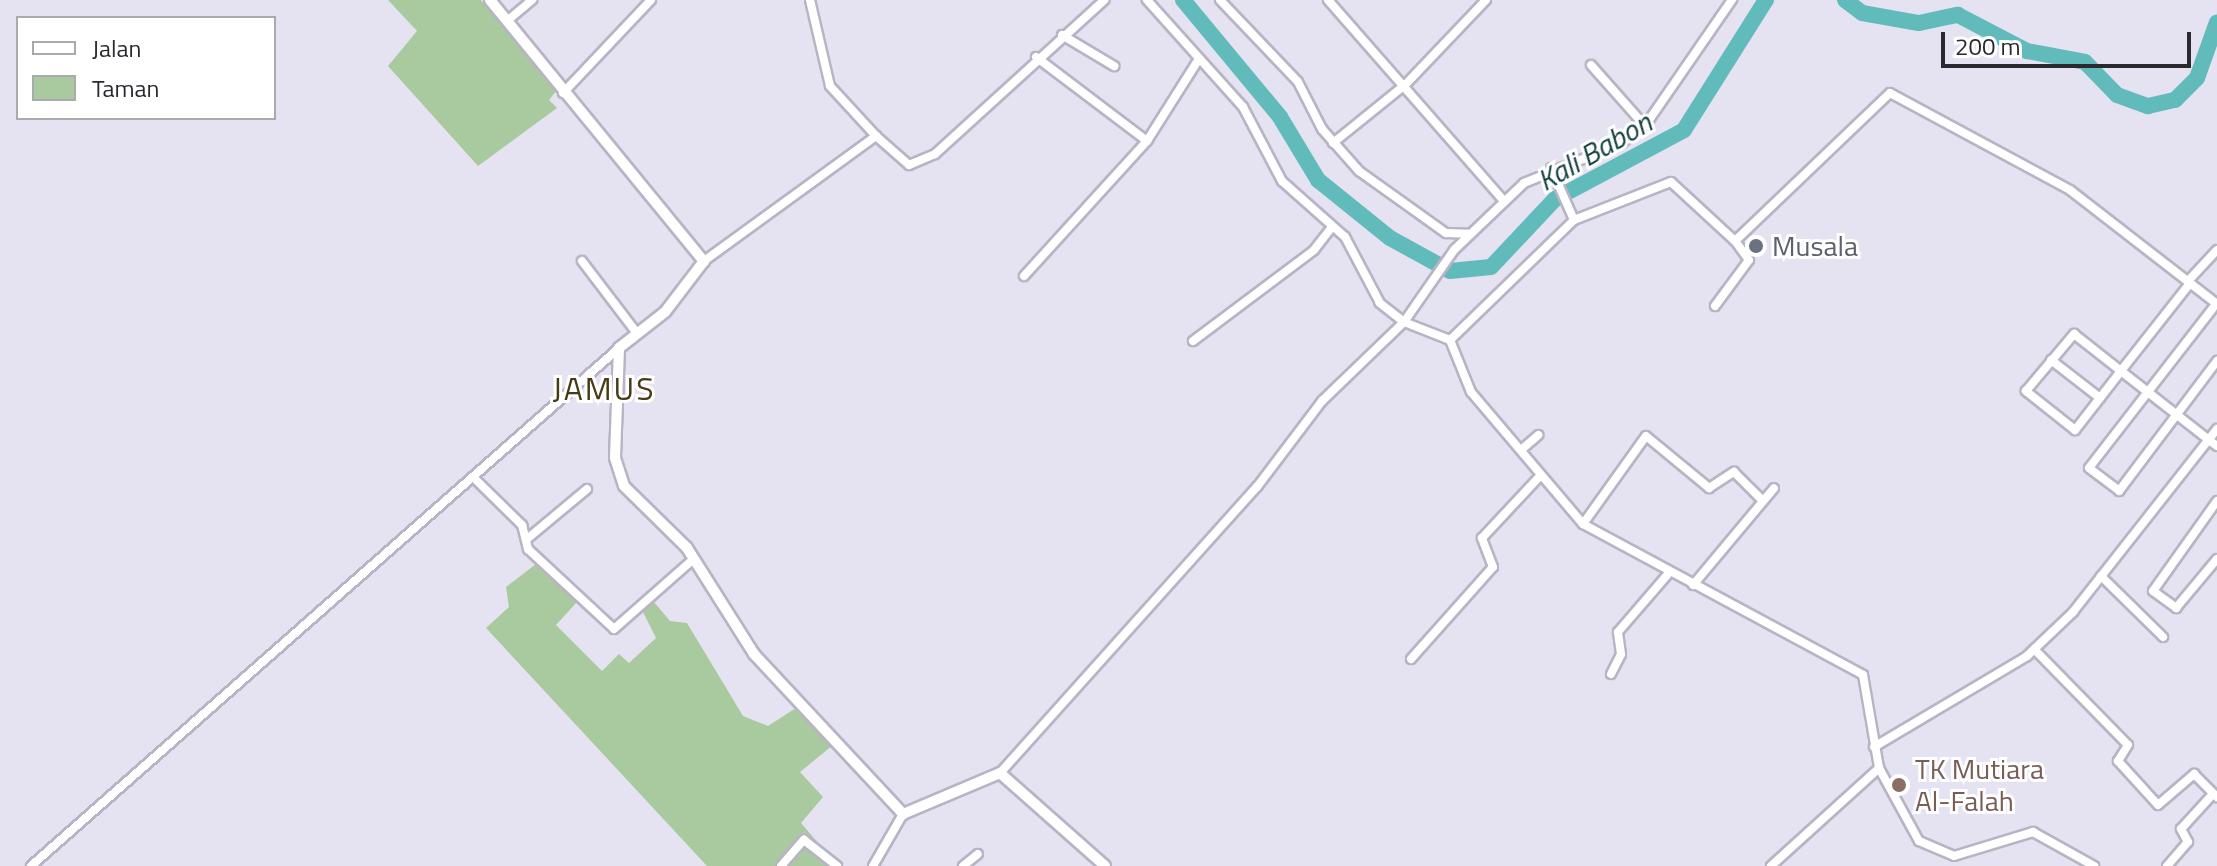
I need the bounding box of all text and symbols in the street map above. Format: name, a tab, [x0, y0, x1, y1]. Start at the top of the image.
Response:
legend	[16, 16, 276, 120]
scale bar	[1945, 16, 2195, 66]
text: 200 m	[1955, 28, 2021, 64]
text: Jalan	[92, 30, 141, 66]
text: Taman	[92, 70, 160, 106]
water label: Kali Babon	[1530, 104, 1658, 198]
place label: Musala	[1772, 229, 1858, 263]
marker: Musala	[1747, 237, 1765, 255]
district label: JAMUS	[552, 369, 656, 407]
place label: TK Mutiara Al-Falah	[1915, 752, 2044, 818]
marker: TK Mutiara Al-Falah	[1890, 776, 1908, 794]

